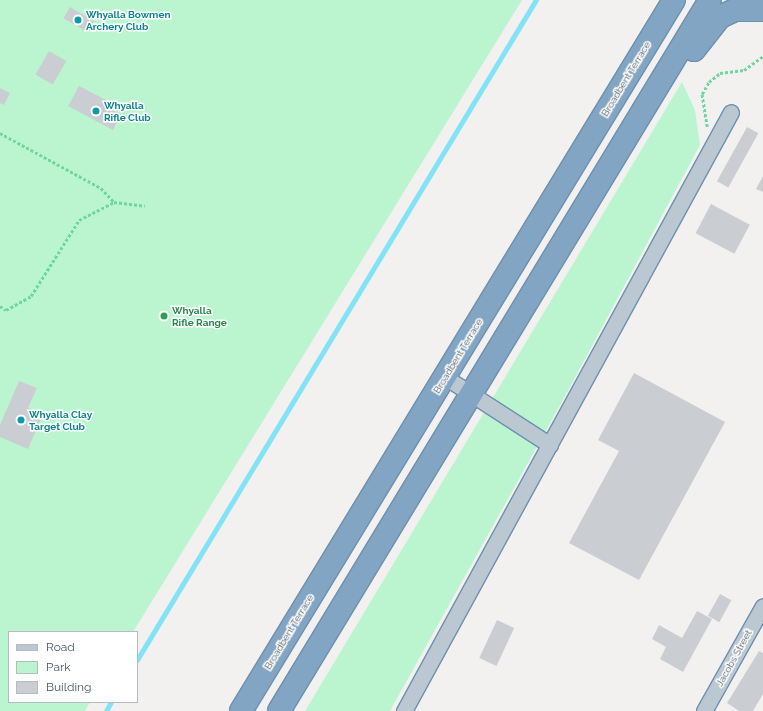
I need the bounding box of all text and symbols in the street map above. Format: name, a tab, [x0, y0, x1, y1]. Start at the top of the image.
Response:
place label: Whyalla Bowmen Archery Club	[86, 8, 170, 32]
marker: Whyalla Bowmen Archery Club	[73, 15, 83, 25]
street label: Broadbent Terrace	[599, 39, 653, 119]
place label: Whyalla Rifle Club	[104, 99, 151, 122]
marker: Whyalla Rifle Club	[91, 106, 101, 116]
place label: Whyalla Rifle Range	[172, 304, 227, 328]
marker: Whyalla Rifle Range	[159, 311, 169, 321]
street label: Broadbent Terrace	[431, 316, 485, 396]
place label: Whyalla Clay Target Club	[29, 408, 92, 432]
marker: Whyalla Clay Target Club	[16, 415, 26, 425]
street label: Broadbent Terrace	[262, 592, 316, 672]
street label: Jacobs Street	[714, 628, 754, 688]
legend	[8, 631, 138, 703]
text: Road	[46, 640, 75, 654]
text: Park	[46, 660, 71, 674]
text: Building	[46, 680, 92, 694]

